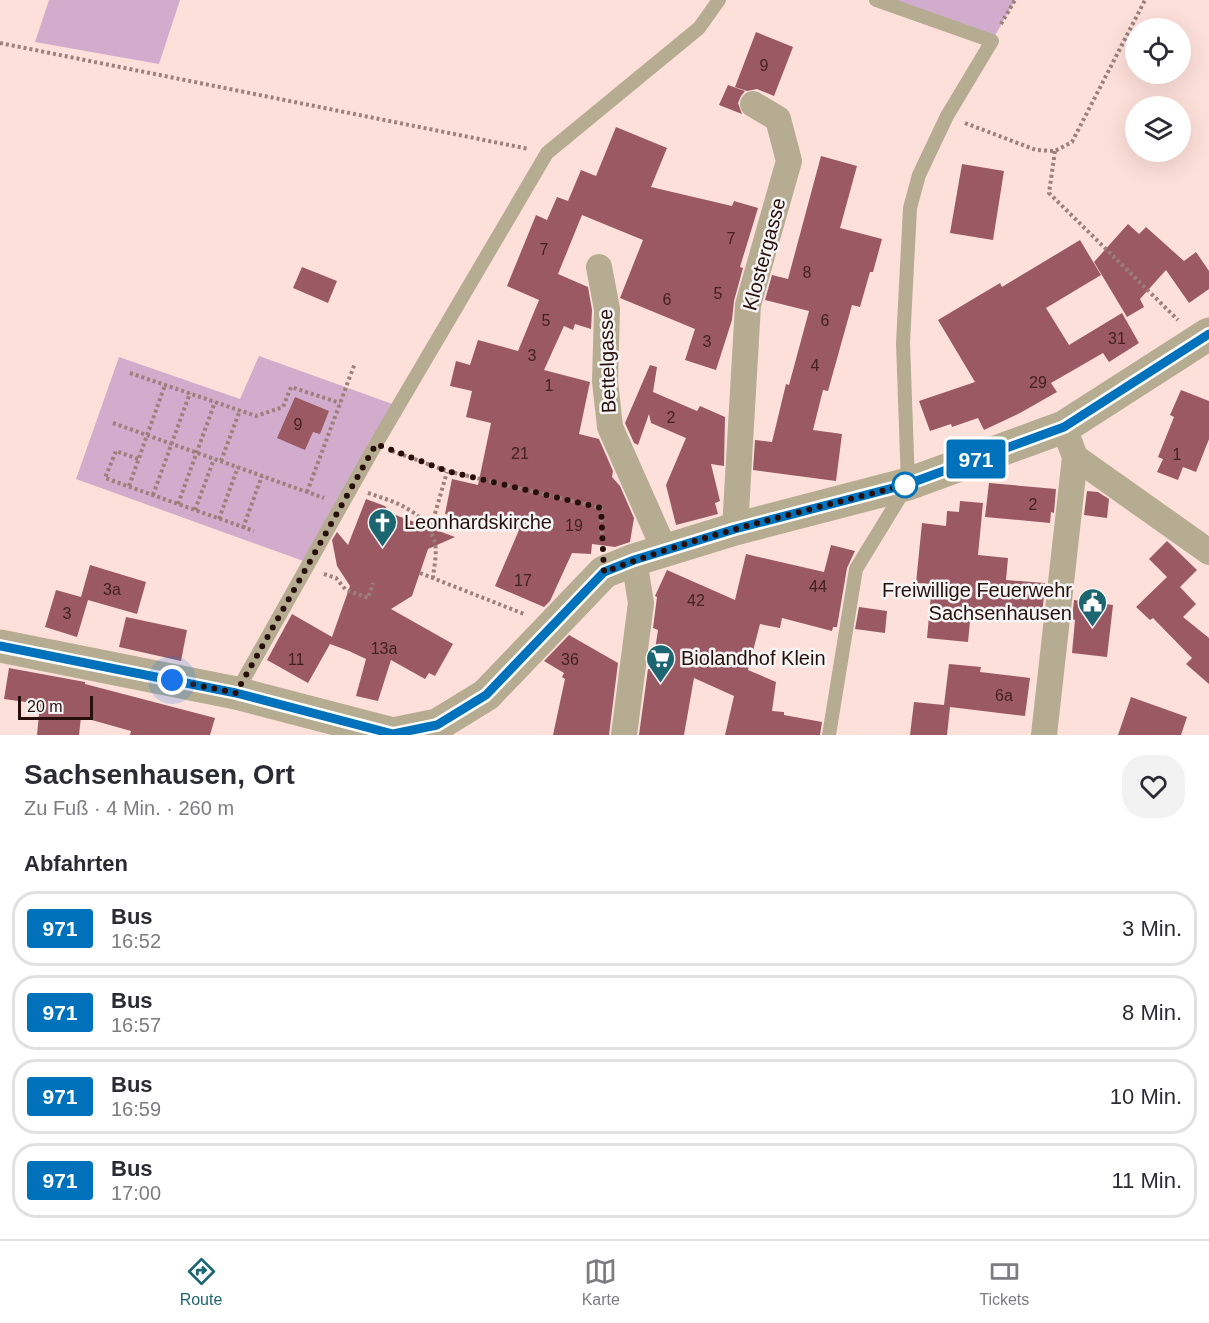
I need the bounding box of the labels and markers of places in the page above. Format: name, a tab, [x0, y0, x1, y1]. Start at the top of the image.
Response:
unlabelled marker	[892, 472, 918, 498]
church icon: Leonhardskirche	[367, 506, 399, 548]
place label: Leonhardskirche	[404, 511, 552, 533]
place label: Freiwillige Feuerwehr Sachsenhausen	[882, 579, 1072, 624]
public building icon: Freiwillige Feuerwehr Sachsenhausen	[1077, 586, 1109, 628]
supermarket icon: Biolandhof Klein	[644, 642, 676, 684]
place label: Biolandhof Klein	[681, 647, 826, 669]

